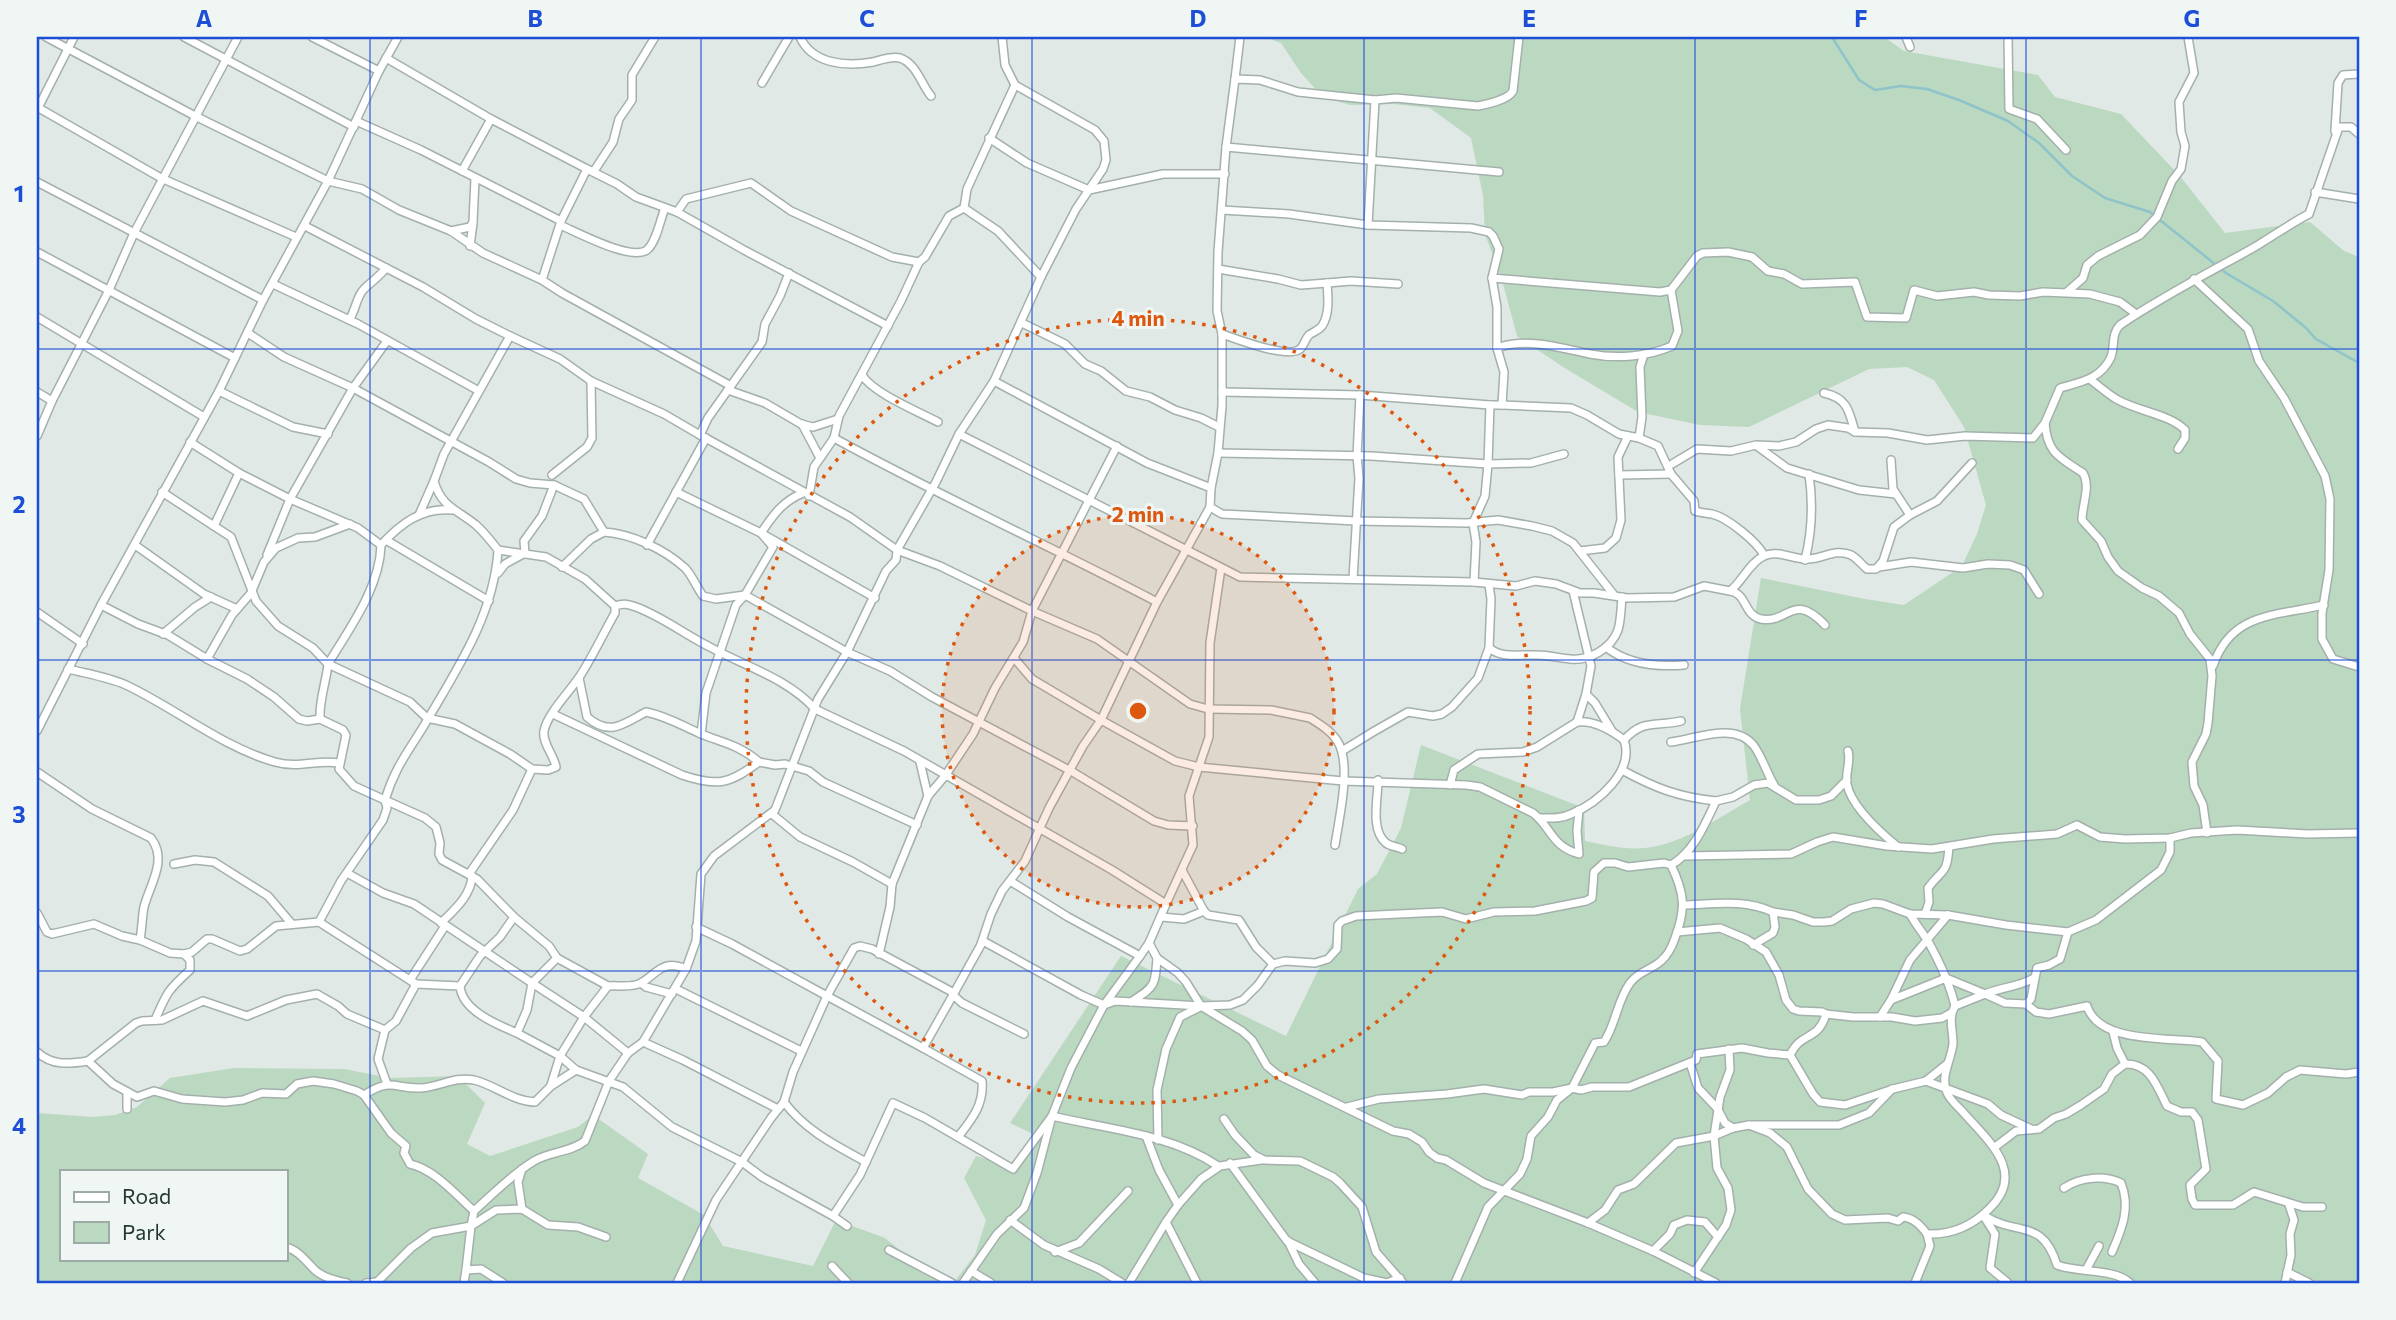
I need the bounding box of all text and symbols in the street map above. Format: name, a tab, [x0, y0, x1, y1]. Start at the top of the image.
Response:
text: A	[196, 4, 213, 32]
text: B	[527, 4, 543, 32]
text: C	[859, 4, 875, 32]
text: D	[1190, 4, 1207, 32]
text: E	[1522, 4, 1536, 32]
text: F	[1854, 4, 1868, 32]
text: G	[2184, 4, 2200, 32]
text: 1	[14, 179, 24, 207]
text: 4 min	[1111, 305, 1165, 330]
text: 2	[12, 490, 26, 518]
text: 2 min	[1112, 501, 1164, 526]
centre of rings	[1126, 699, 1150, 723]
text: 3	[12, 800, 26, 828]
text: 4	[12, 1111, 26, 1139]
legend	[60, 1170, 287, 1260]
text: Road	[122, 1183, 171, 1208]
text: Park	[122, 1219, 166, 1244]

